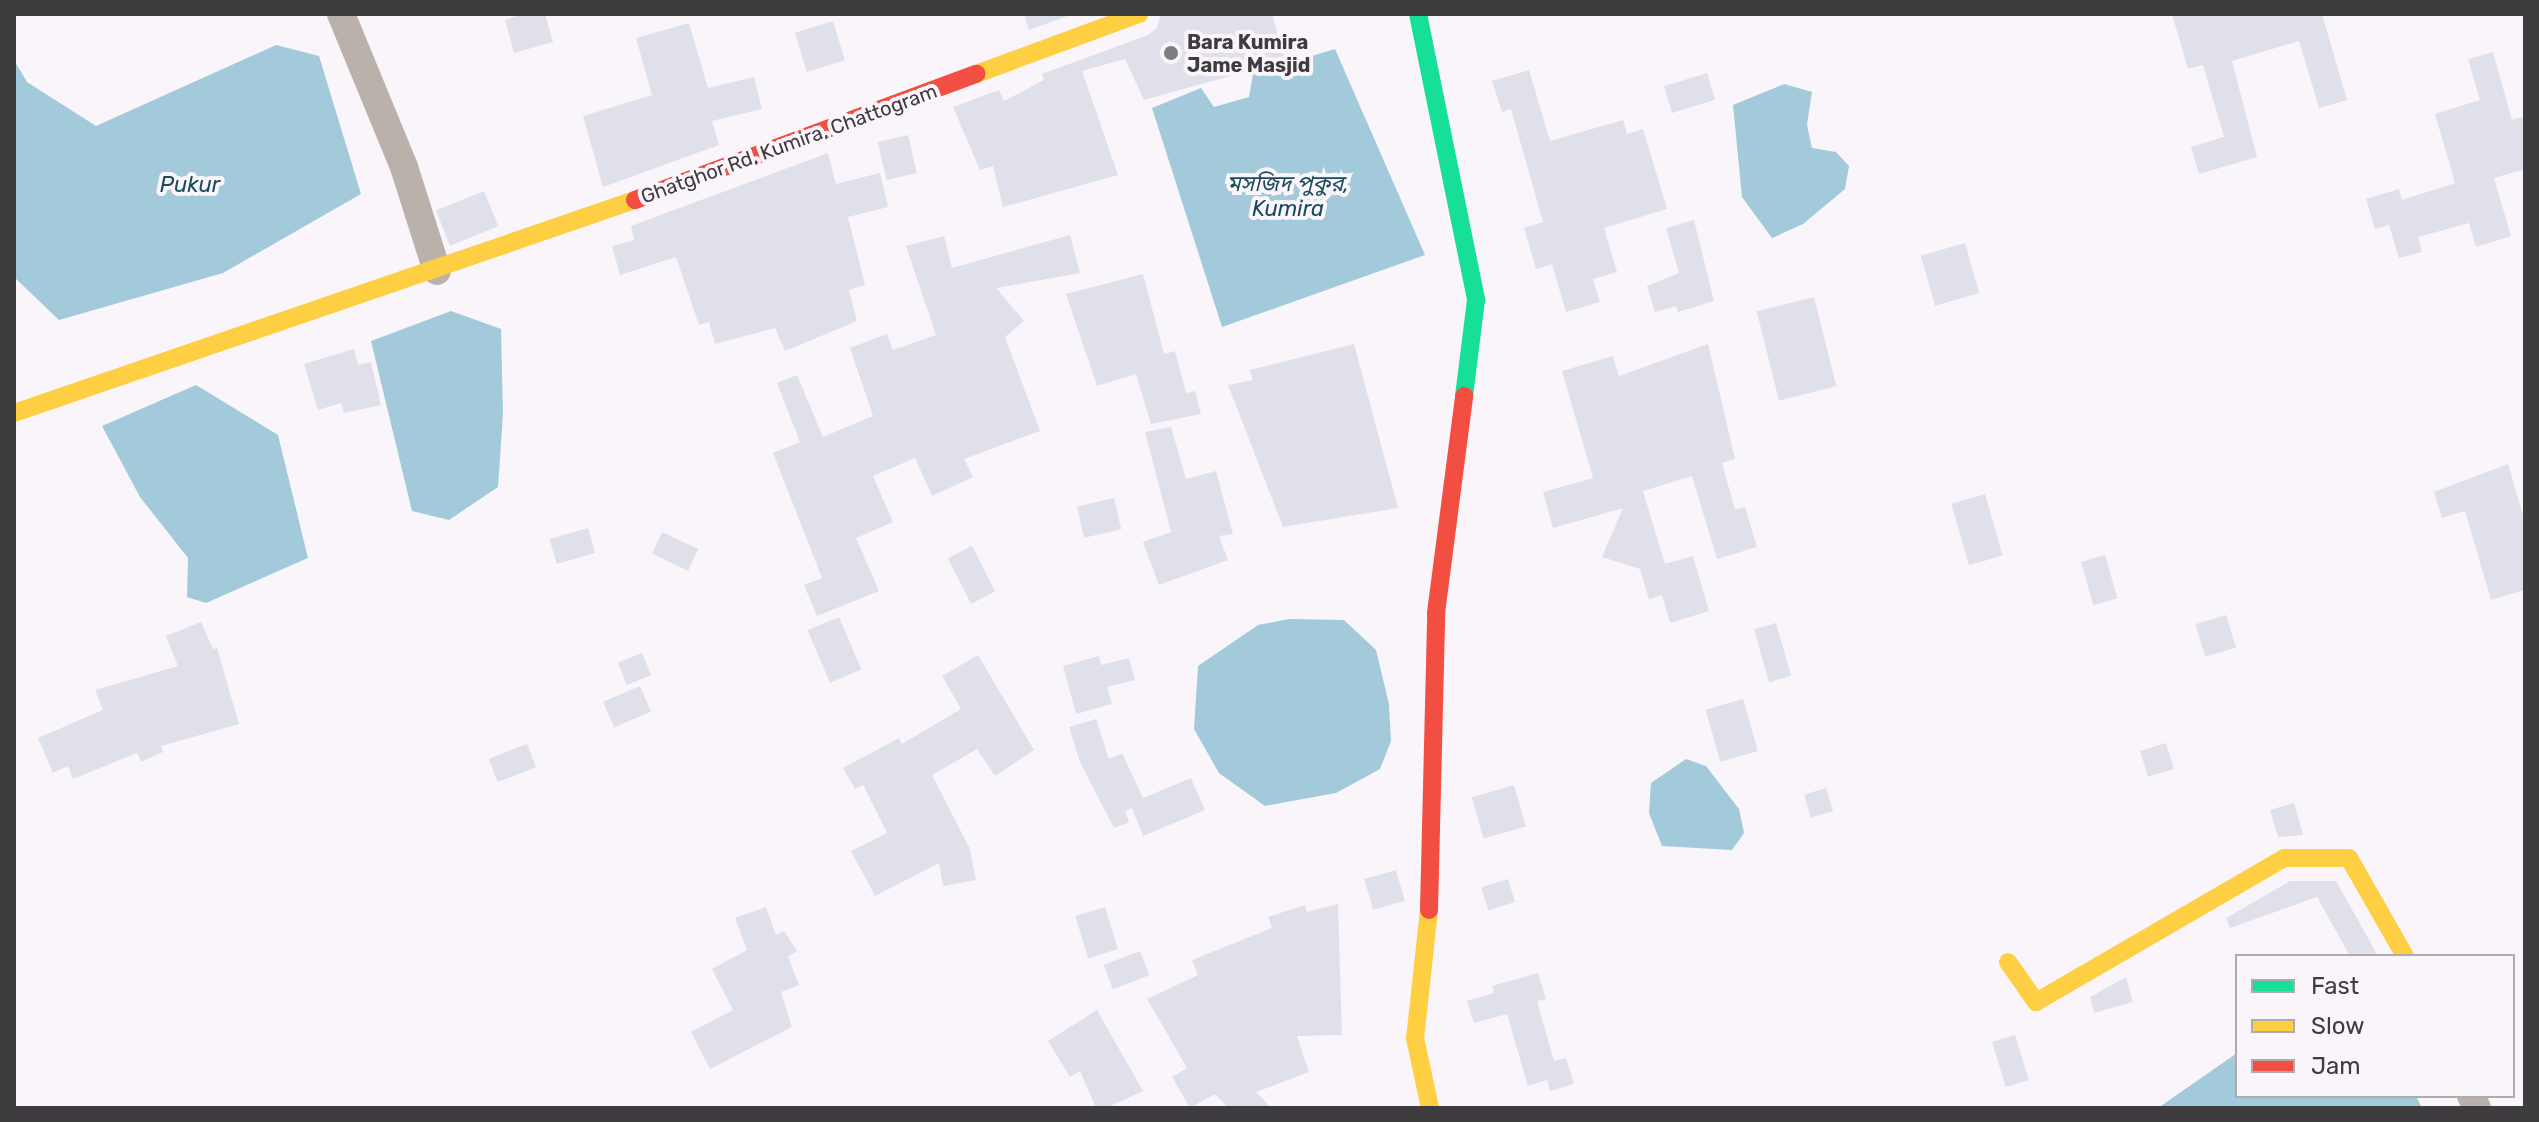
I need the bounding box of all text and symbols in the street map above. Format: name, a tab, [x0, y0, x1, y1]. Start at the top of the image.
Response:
place label: Bara Kumira Jame Masjid	[1187, 30, 1310, 77]
marker: Bara Kumira Jame Masjid	[1162, 44, 1180, 62]
street label: Ghatghor Rd, Kumira, Chattogram	[637, 79, 941, 209]
water label: মসজিদ পুকুর, Kumira	[1227, 170, 1349, 222]
water label: Pukur	[160, 172, 220, 198]
legend	[2235, 954, 2515, 1098]
text: Fast	[2311, 972, 2359, 1000]
text: Slow	[2311, 1012, 2364, 1040]
text: Jam	[2311, 1052, 2361, 1080]

